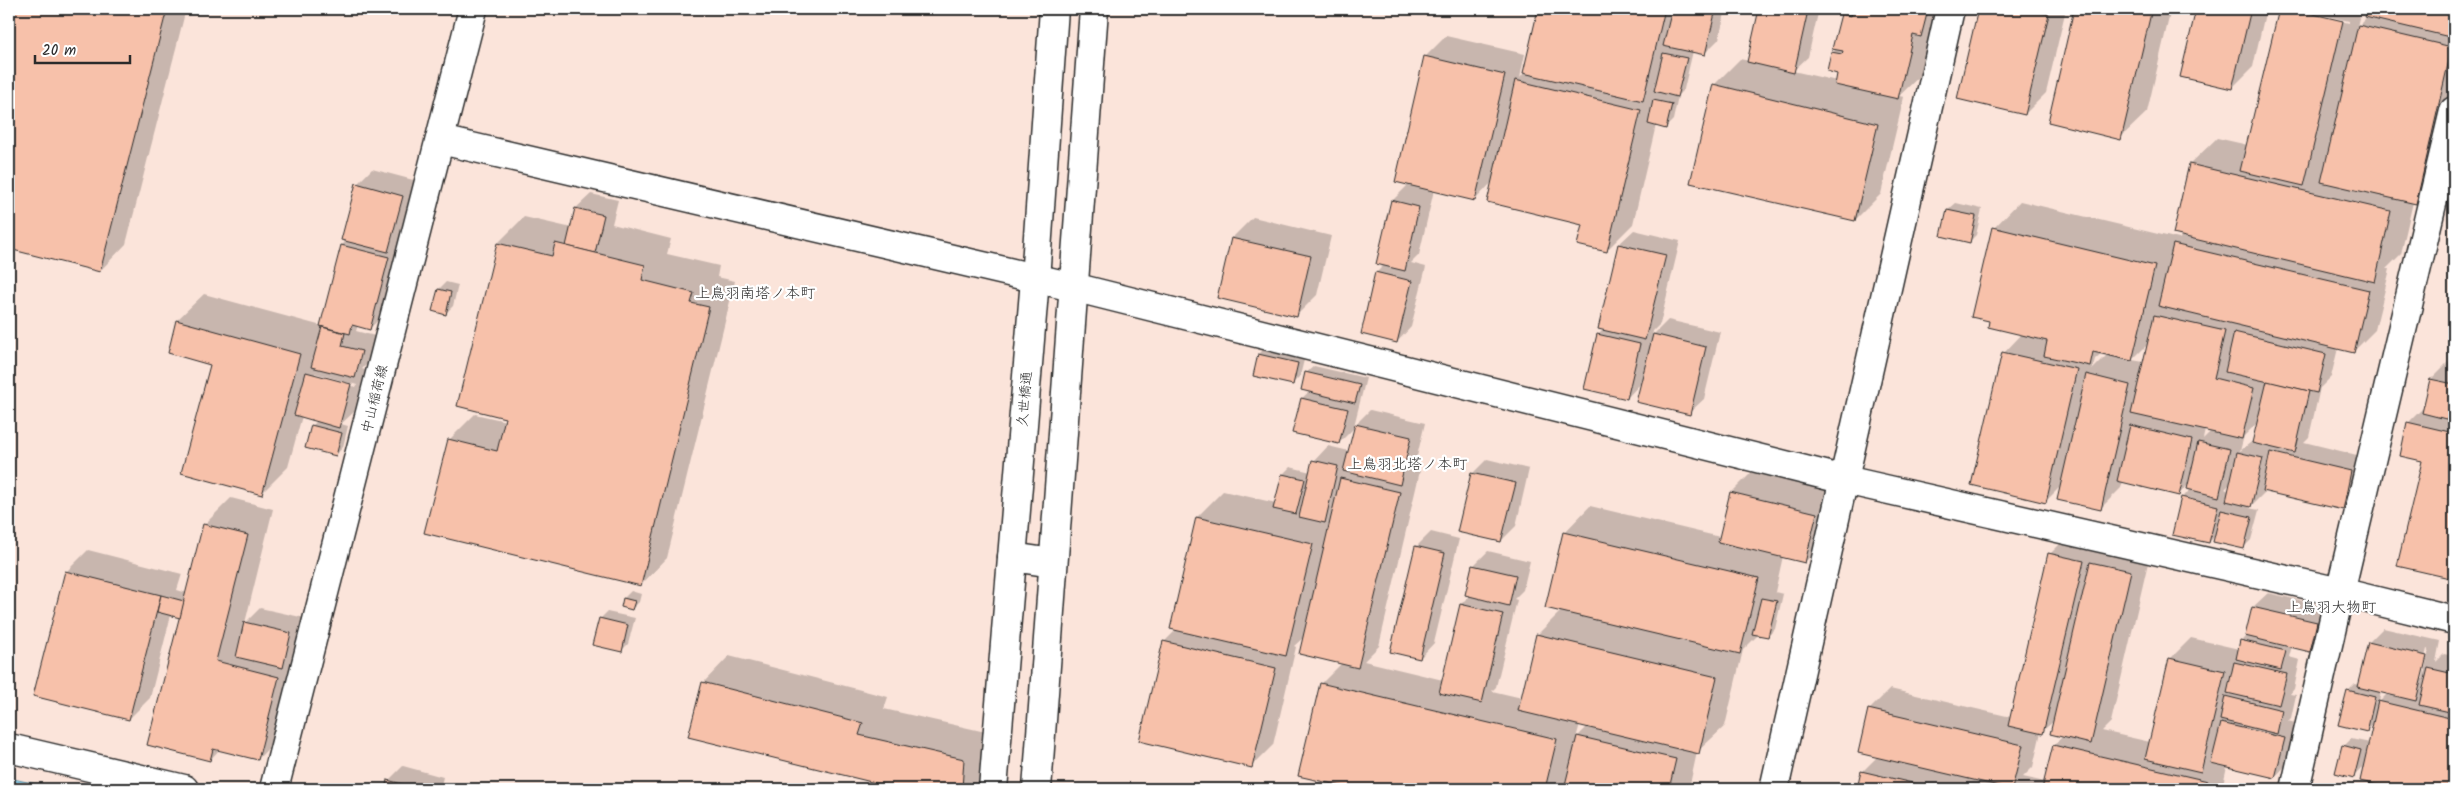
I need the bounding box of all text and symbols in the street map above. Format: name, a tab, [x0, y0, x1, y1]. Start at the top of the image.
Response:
scale bar	[35, 32, 130, 64]
text: 20 m	[42, 39, 76, 63]
district label: 上鳥羽南塔ノ本町	[695, 282, 816, 306]
street label: 中山稲荷線	[356, 362, 394, 436]
street label: 久世橋通	[1012, 370, 1038, 428]
district label: 上鳥羽北塔ノ本町	[1347, 453, 1468, 477]
district label: 上鳥羽大物町	[2286, 596, 2377, 620]

